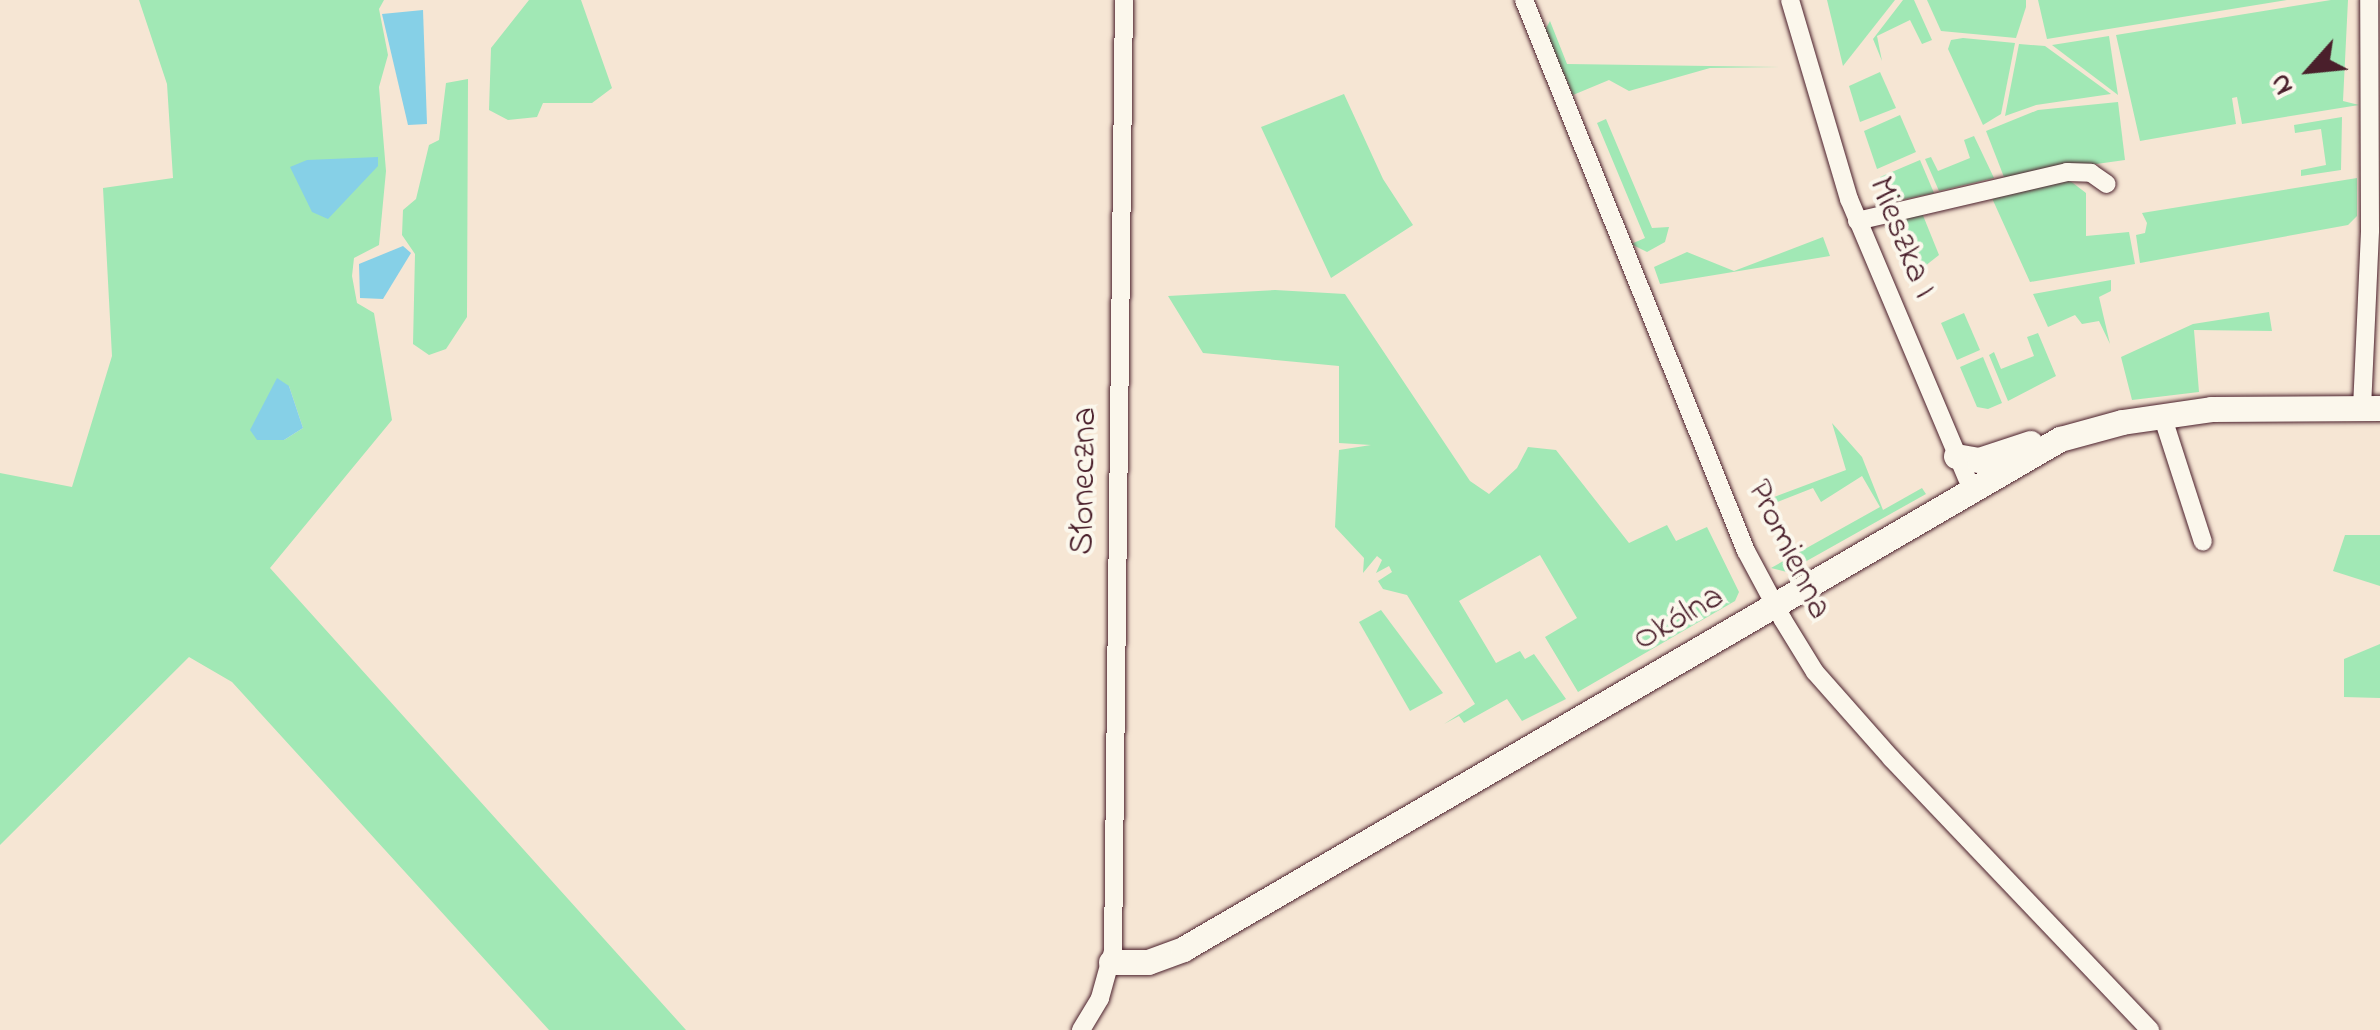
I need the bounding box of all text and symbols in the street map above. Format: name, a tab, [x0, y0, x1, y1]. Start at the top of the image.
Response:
north arrow	[2260, 20, 2360, 120]
text: N	[2260, 66, 2305, 102]
street label: Mieszka I	[1858, 171, 1944, 305]
street label: Słoneczna	[1063, 407, 1107, 555]
street label: Promienna	[1736, 473, 1840, 627]
street label: Okólna	[1626, 576, 1732, 662]

